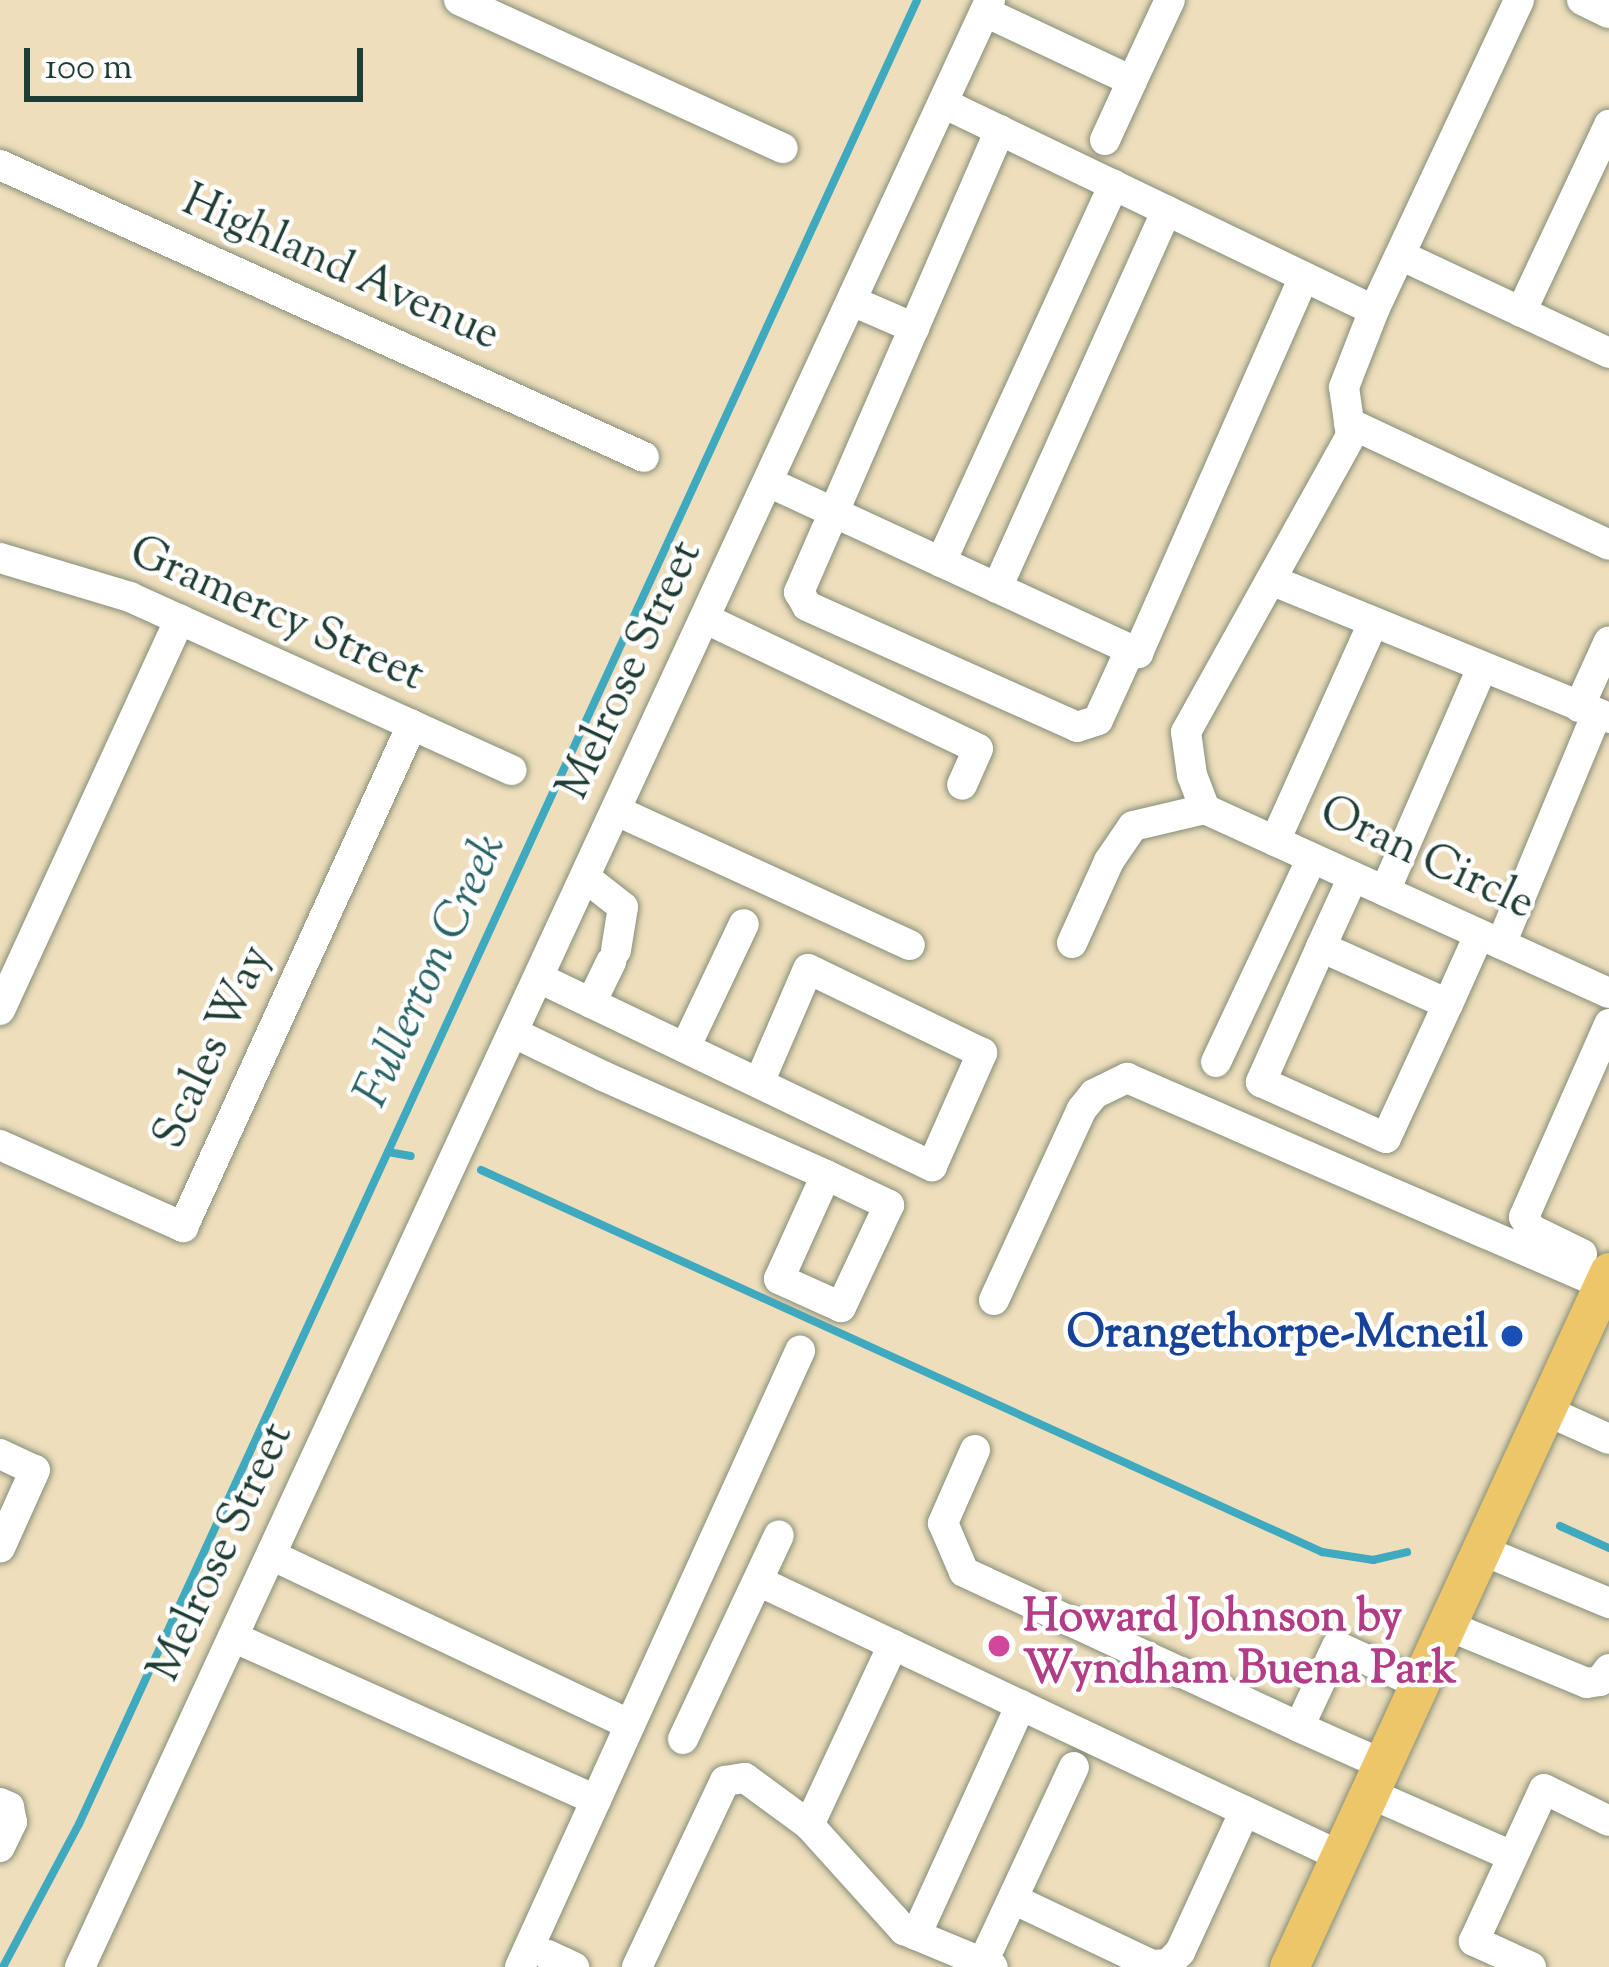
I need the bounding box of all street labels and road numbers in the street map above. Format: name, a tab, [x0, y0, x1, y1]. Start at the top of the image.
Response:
street label: Highland Avenue	[173, 176, 507, 364]
street label: Gramercy Street	[121, 527, 431, 705]
street label: Melrose Street	[548, 533, 716, 809]
street label: Oran Circle	[1310, 787, 1542, 933]
street label: Scales Way	[144, 938, 286, 1158]
street label: Melrose Street	[139, 1415, 307, 1691]

